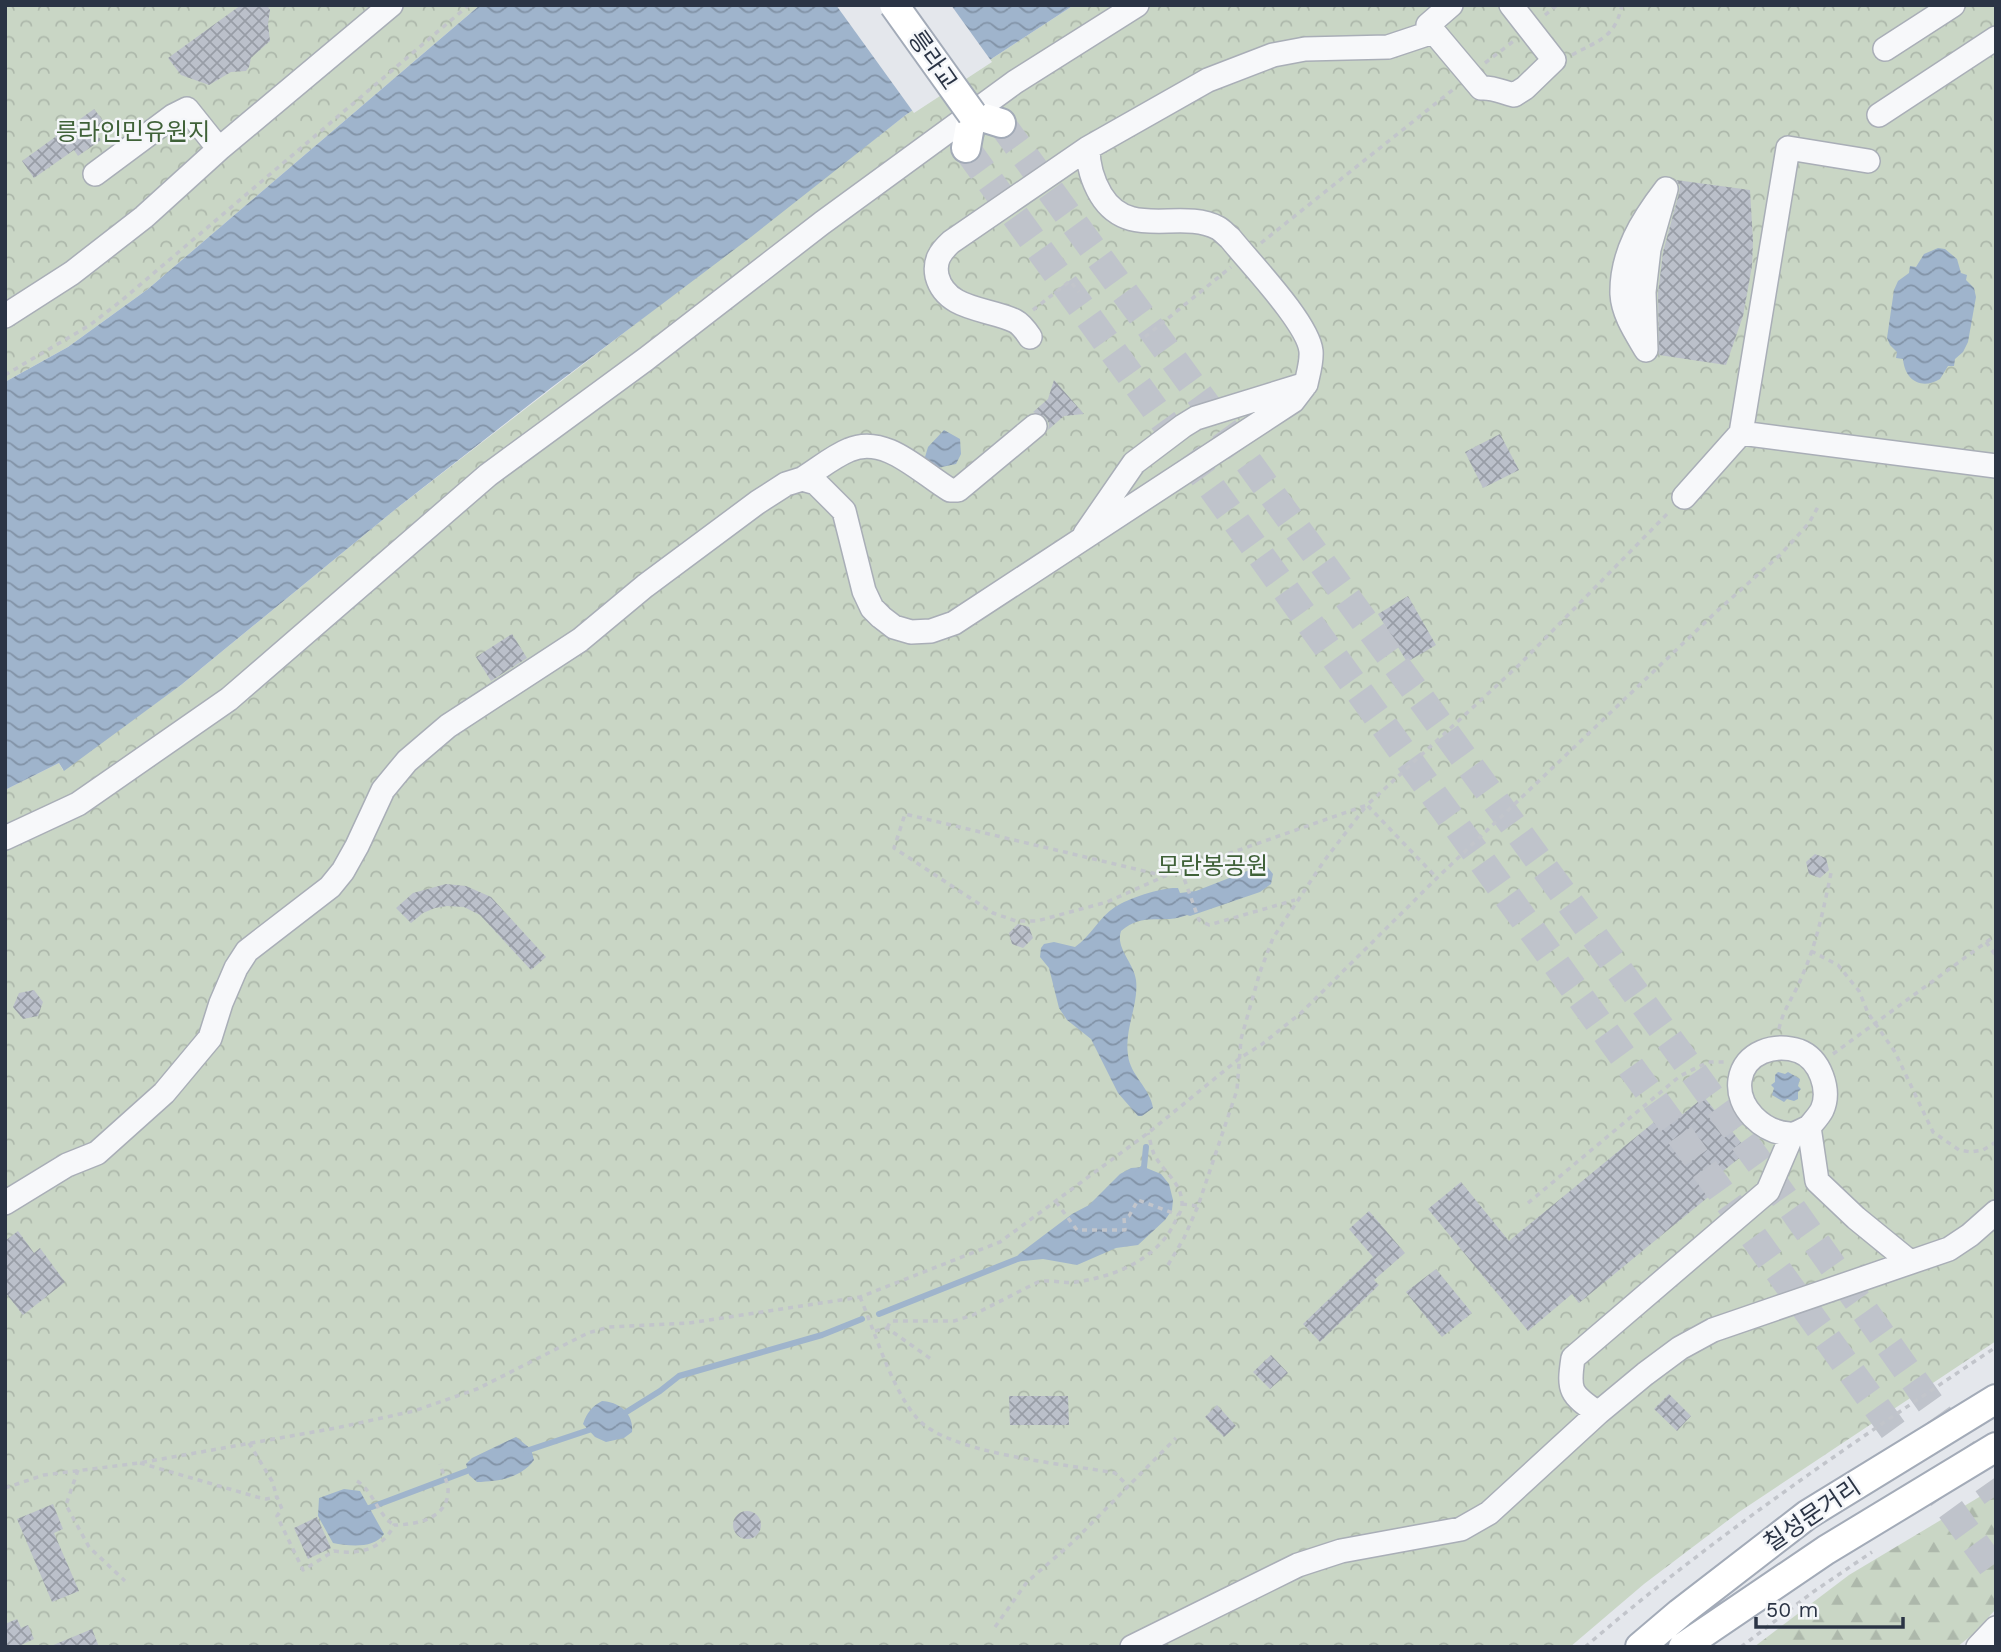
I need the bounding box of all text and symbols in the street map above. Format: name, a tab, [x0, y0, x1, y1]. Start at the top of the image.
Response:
street label: 릉라교	[903, 25, 963, 95]
park label: 릉라인민유원지	[56, 118, 210, 146]
park label: 모란봉공원	[1158, 852, 1268, 880]
street label: 칠성문거리	[1758, 1473, 1866, 1557]
scale bar	[1756, 1586, 1903, 1630]
text: 50 m	[1766, 1597, 1818, 1622]

